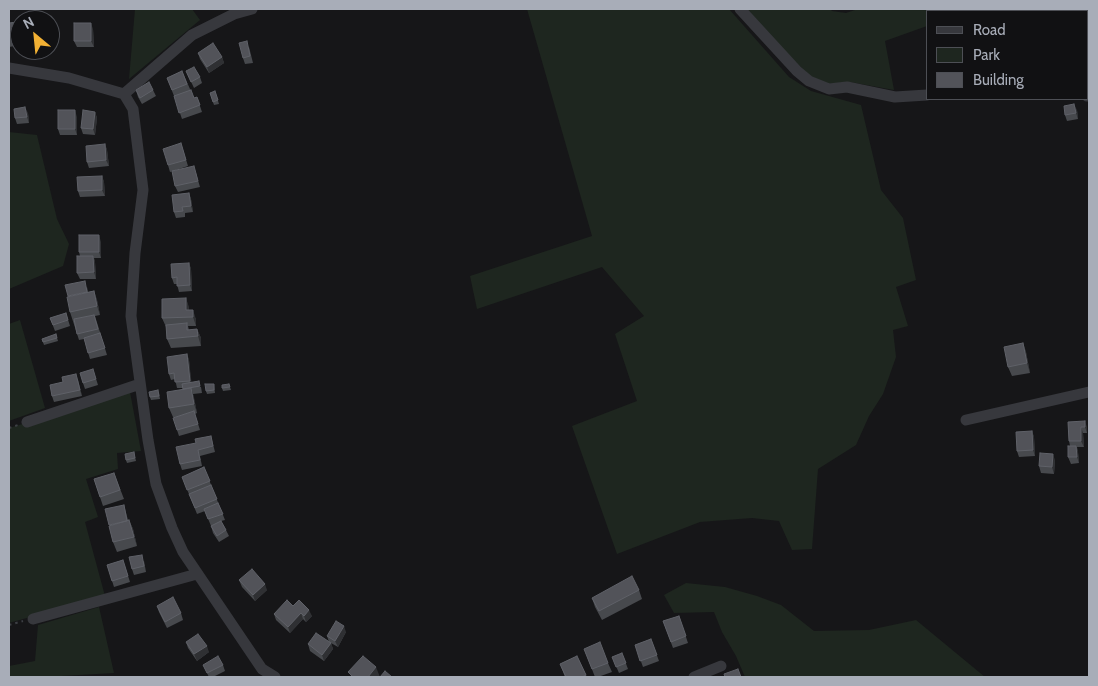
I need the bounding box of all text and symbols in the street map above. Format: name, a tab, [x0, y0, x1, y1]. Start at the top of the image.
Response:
north arrow	[10, 10, 60, 60]
legend	[926, 10, 1088, 100]
text: N	[20, 12, 37, 33]
text: Road	[973, 21, 1006, 39]
text: Park	[973, 46, 1000, 64]
text: Building	[973, 71, 1024, 89]

